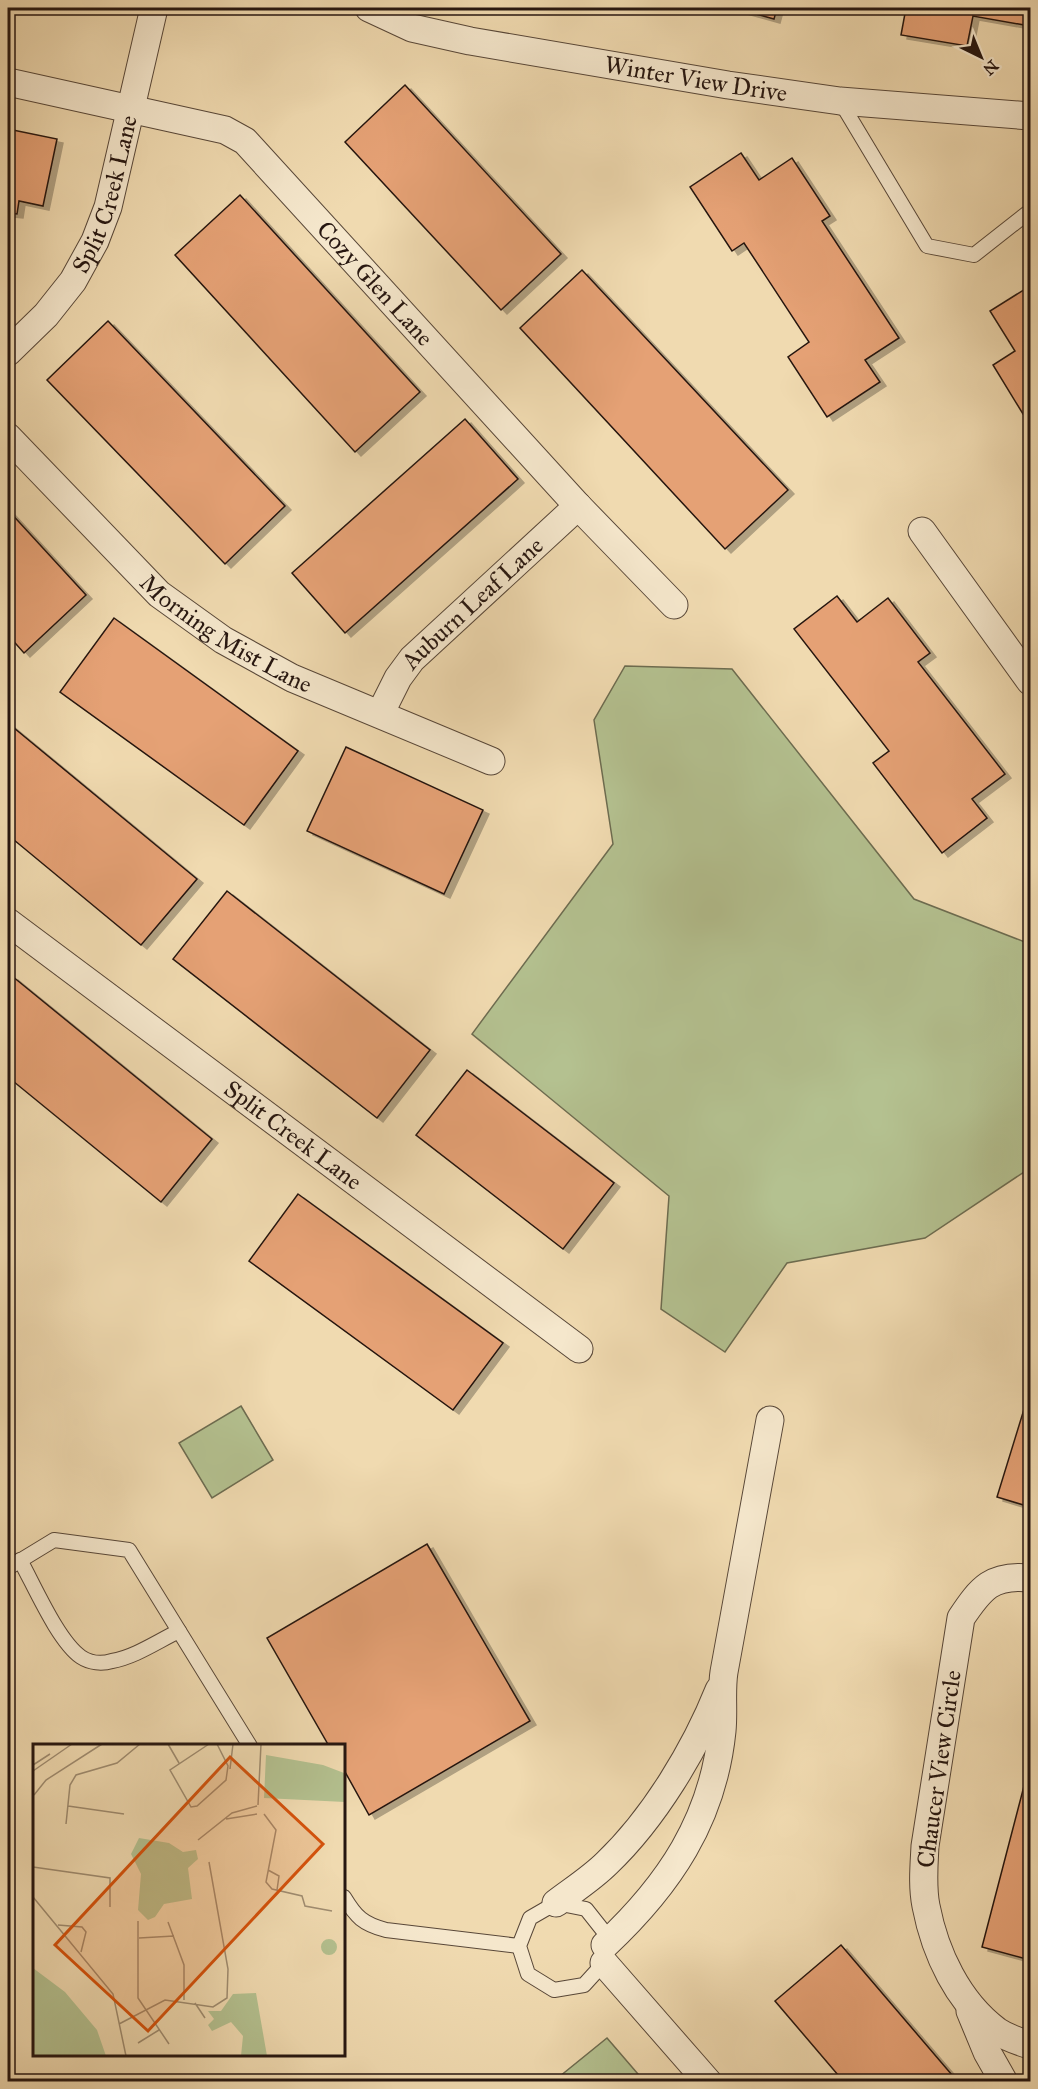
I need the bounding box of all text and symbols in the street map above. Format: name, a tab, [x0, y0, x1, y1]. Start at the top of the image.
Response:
north arrow	[951, 27, 1011, 87]
street label: Winter View Drive	[602, 49, 789, 108]
text: N	[979, 56, 1002, 79]
street label: Split Creek Lane	[65, 112, 144, 278]
street label: Cozy Glen Lane	[310, 215, 440, 352]
street label: Auburn Leaf Lane	[394, 531, 550, 676]
street label: Morning Mist Lane	[133, 568, 316, 700]
street label: Split Creek Lane	[218, 1074, 368, 1197]
street label: Chaucer View Circle	[910, 1668, 968, 1870]
inset map	[33, 1744, 345, 2056]

